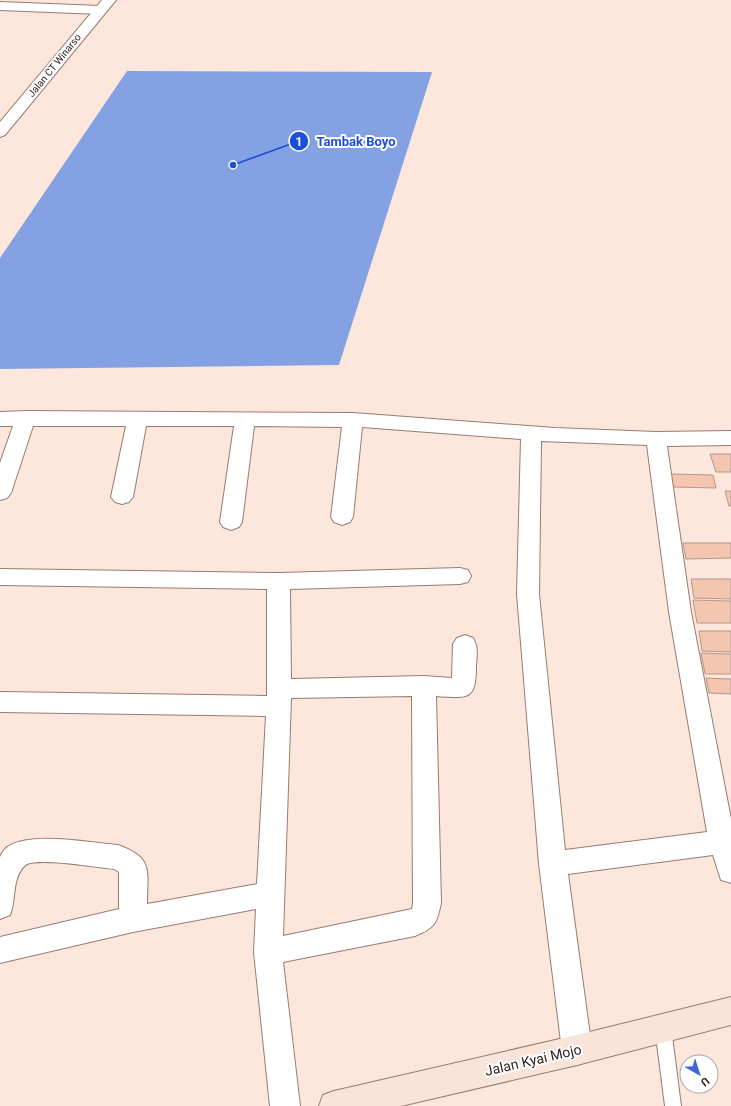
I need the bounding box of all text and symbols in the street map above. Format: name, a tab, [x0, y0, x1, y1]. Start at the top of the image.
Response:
street label: Jalan CT Winarso	[26, 31, 83, 99]
callout: Tambak Boyo	[289, 129, 404, 154]
text: Tambak Boyo	[316, 134, 396, 149]
text: 1	[296, 135, 302, 149]
street label: Jalan Kyai Mojo	[483, 1041, 583, 1079]
north arrow	[679, 1054, 719, 1094]
text: U	[698, 1074, 712, 1089]

